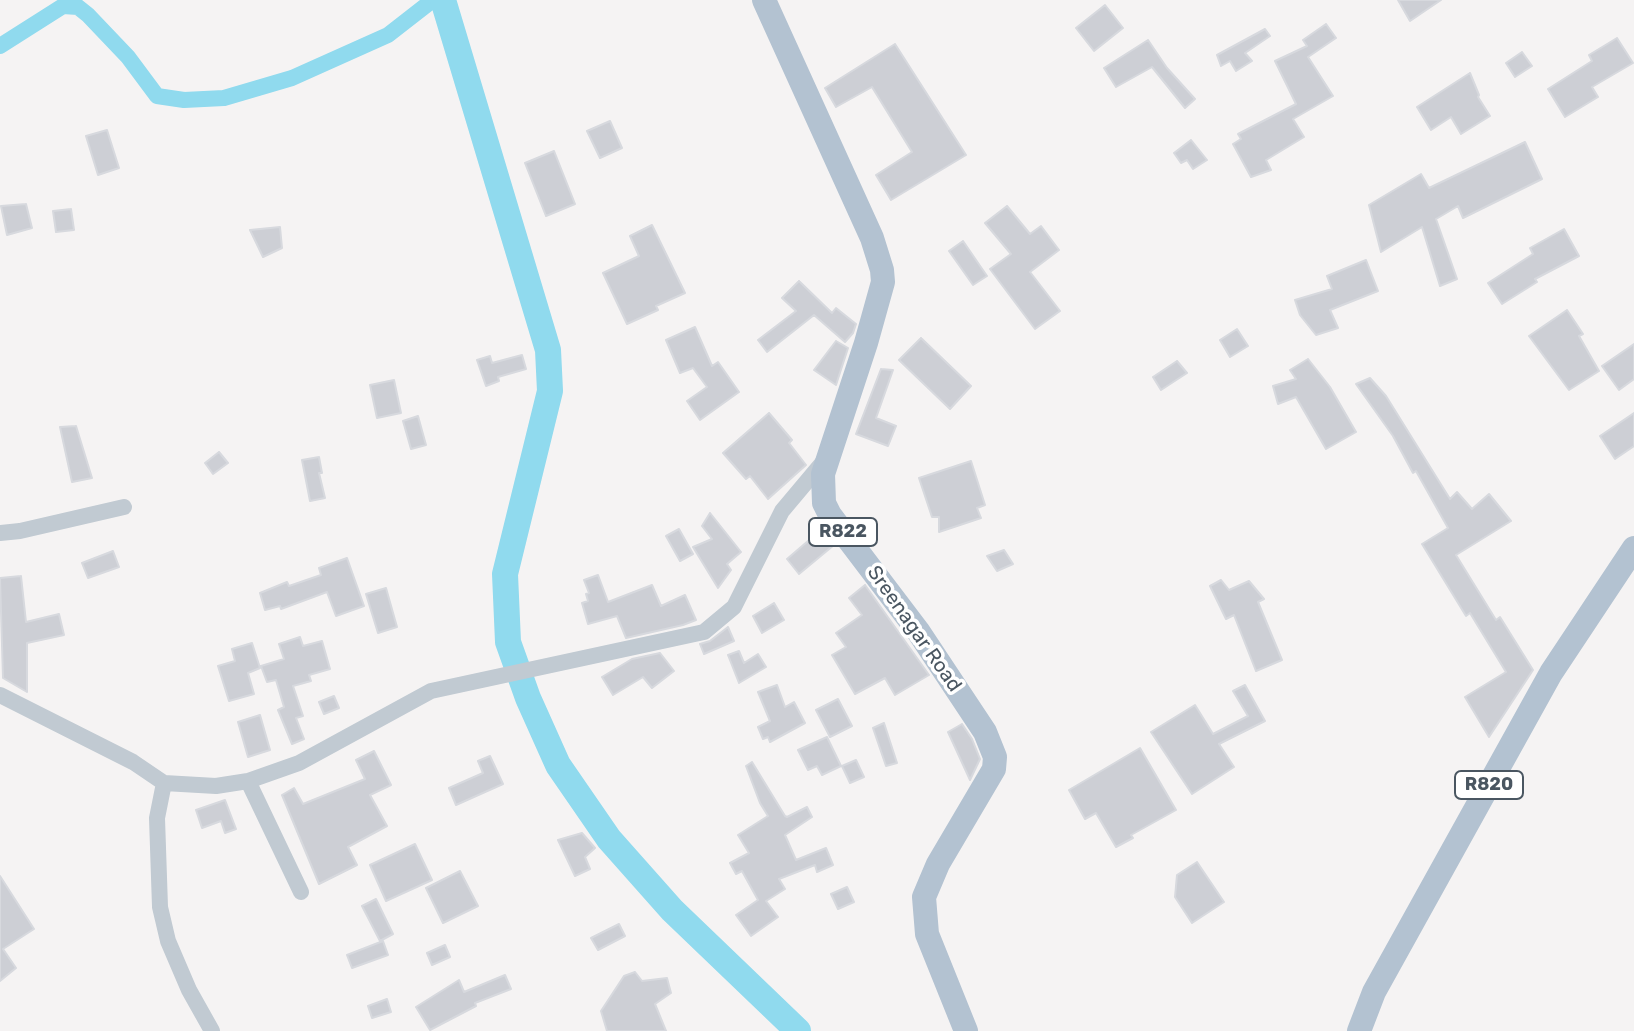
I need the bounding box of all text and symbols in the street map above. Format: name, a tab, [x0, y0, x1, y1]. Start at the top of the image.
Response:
road number: R822	[809, 518, 877, 546]
street label: Sreenagar Road	[862, 561, 966, 697]
road number: R820	[1455, 771, 1523, 799]

